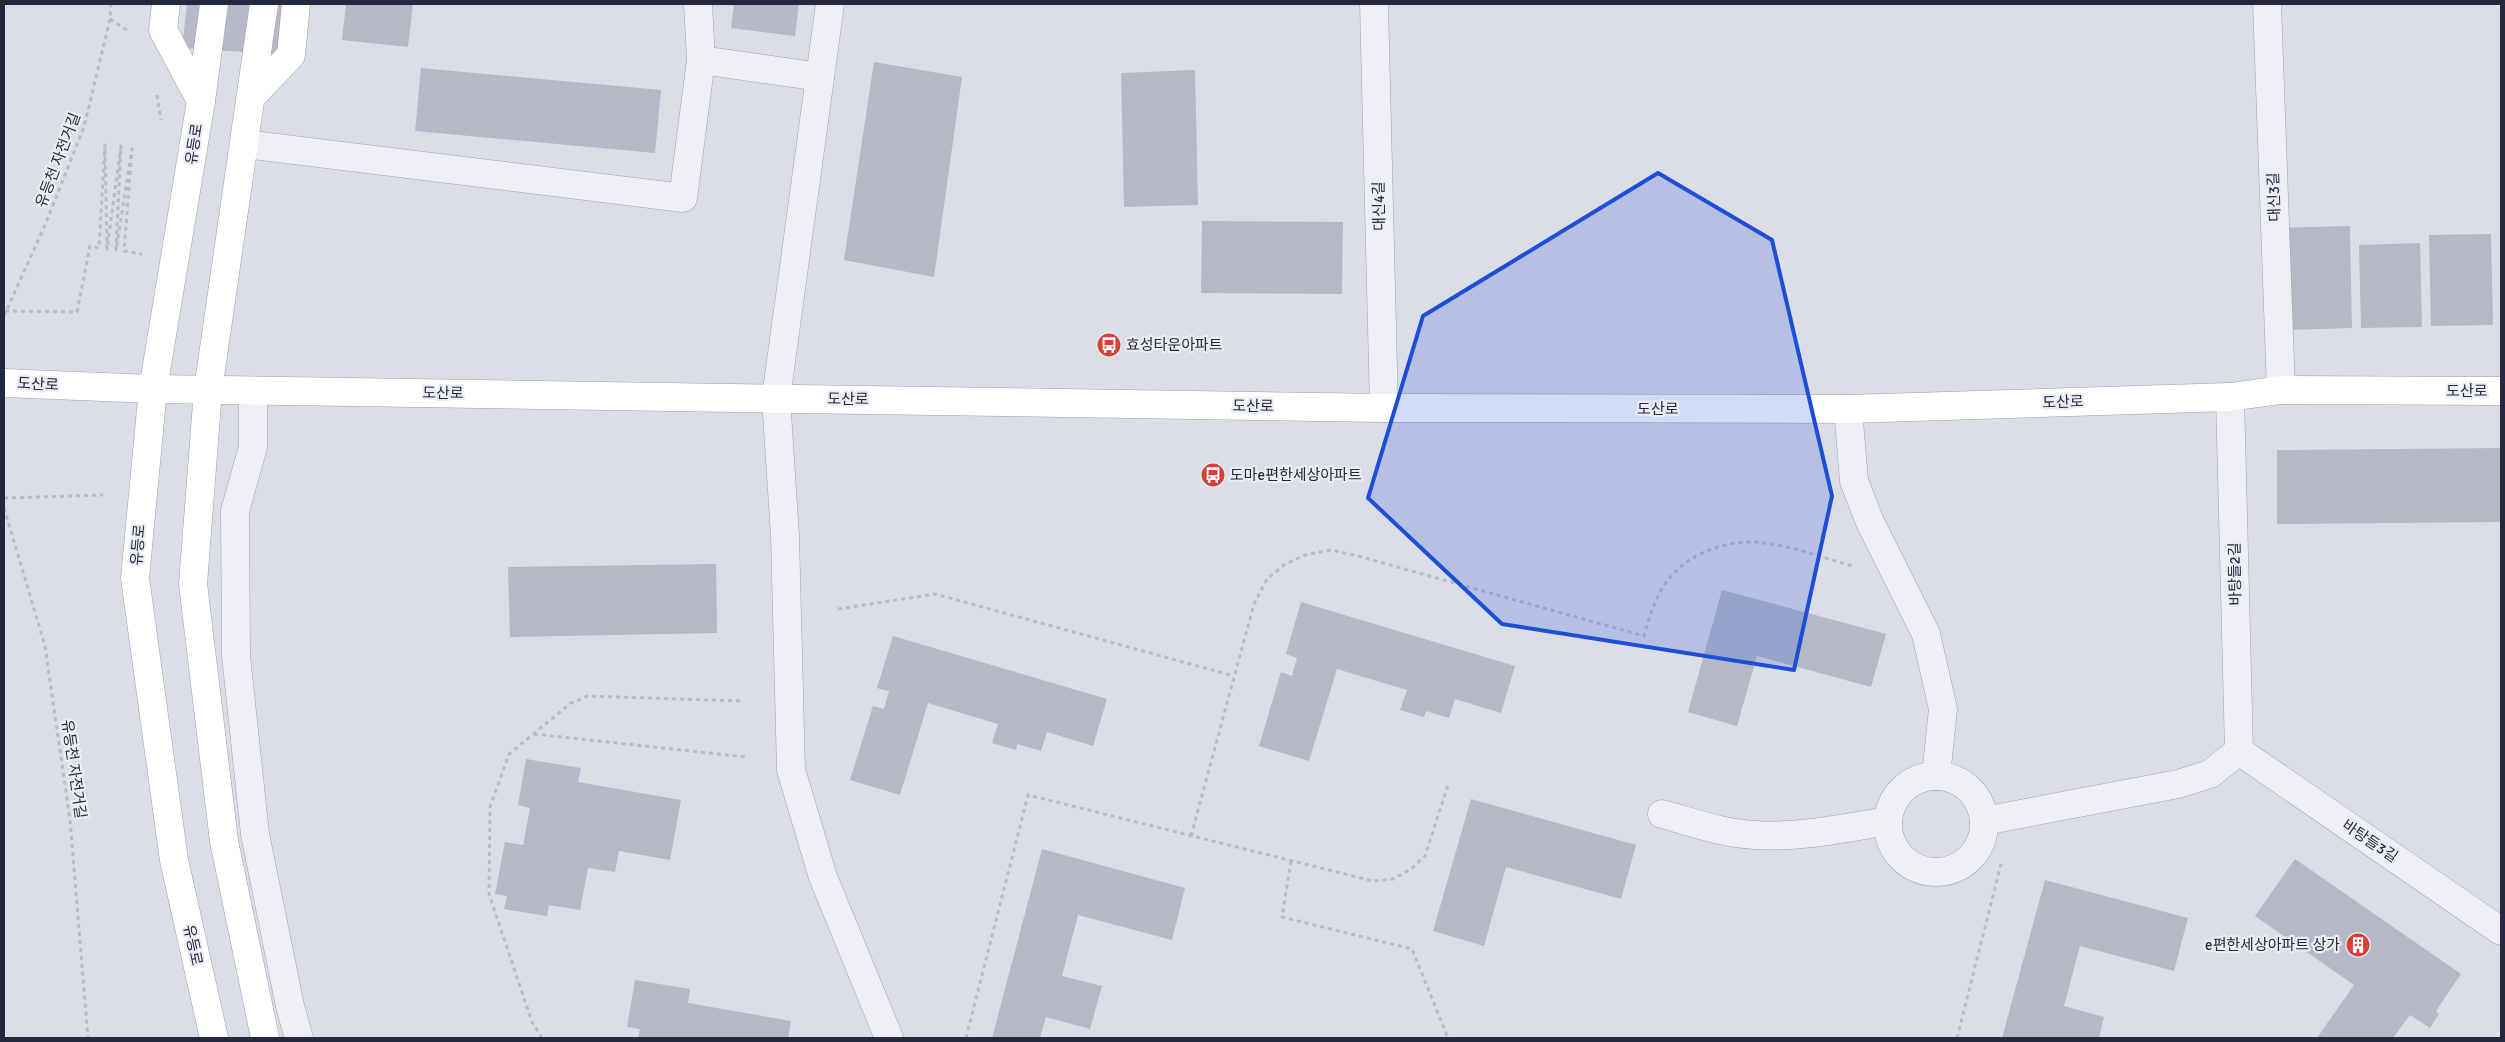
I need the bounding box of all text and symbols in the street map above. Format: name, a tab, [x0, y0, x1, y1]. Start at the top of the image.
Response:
street label: 유등천 자전거길	[32, 110, 84, 210]
street label: 유등로	[182, 122, 206, 166]
street label: 대신3길	[2264, 172, 2284, 222]
street label: 대신4길	[1370, 181, 1388, 231]
bus stop icon: 효성타운아파트	[1096, 332, 1122, 358]
place label: 효성타운아파트	[1126, 336, 1223, 354]
street label: 도산로	[17, 374, 59, 394]
street label: 도산로	[2446, 382, 2488, 400]
street label: 도산로	[422, 384, 464, 402]
street label: 도산로	[827, 390, 869, 408]
street label: 도산로	[2042, 392, 2084, 412]
street label: 도산로	[1232, 397, 1274, 415]
street label: 도산로	[1637, 400, 1679, 418]
bus stop icon: 도마e편한세상아파트	[1200, 462, 1226, 488]
place label: 도마e편한세상아파트	[1230, 466, 1362, 484]
street label: 유등로	[127, 524, 149, 566]
street label: 바탕들2길	[2225, 542, 2245, 606]
street label: 유등천 자전거길	[58, 718, 90, 820]
street label: 바탕들3길	[2339, 816, 2401, 866]
street label: 유등로	[180, 923, 206, 967]
building icon: e편한세상아파트 상가	[2345, 932, 2371, 958]
place label: e편한세상아파트 상가	[2205, 936, 2340, 954]

